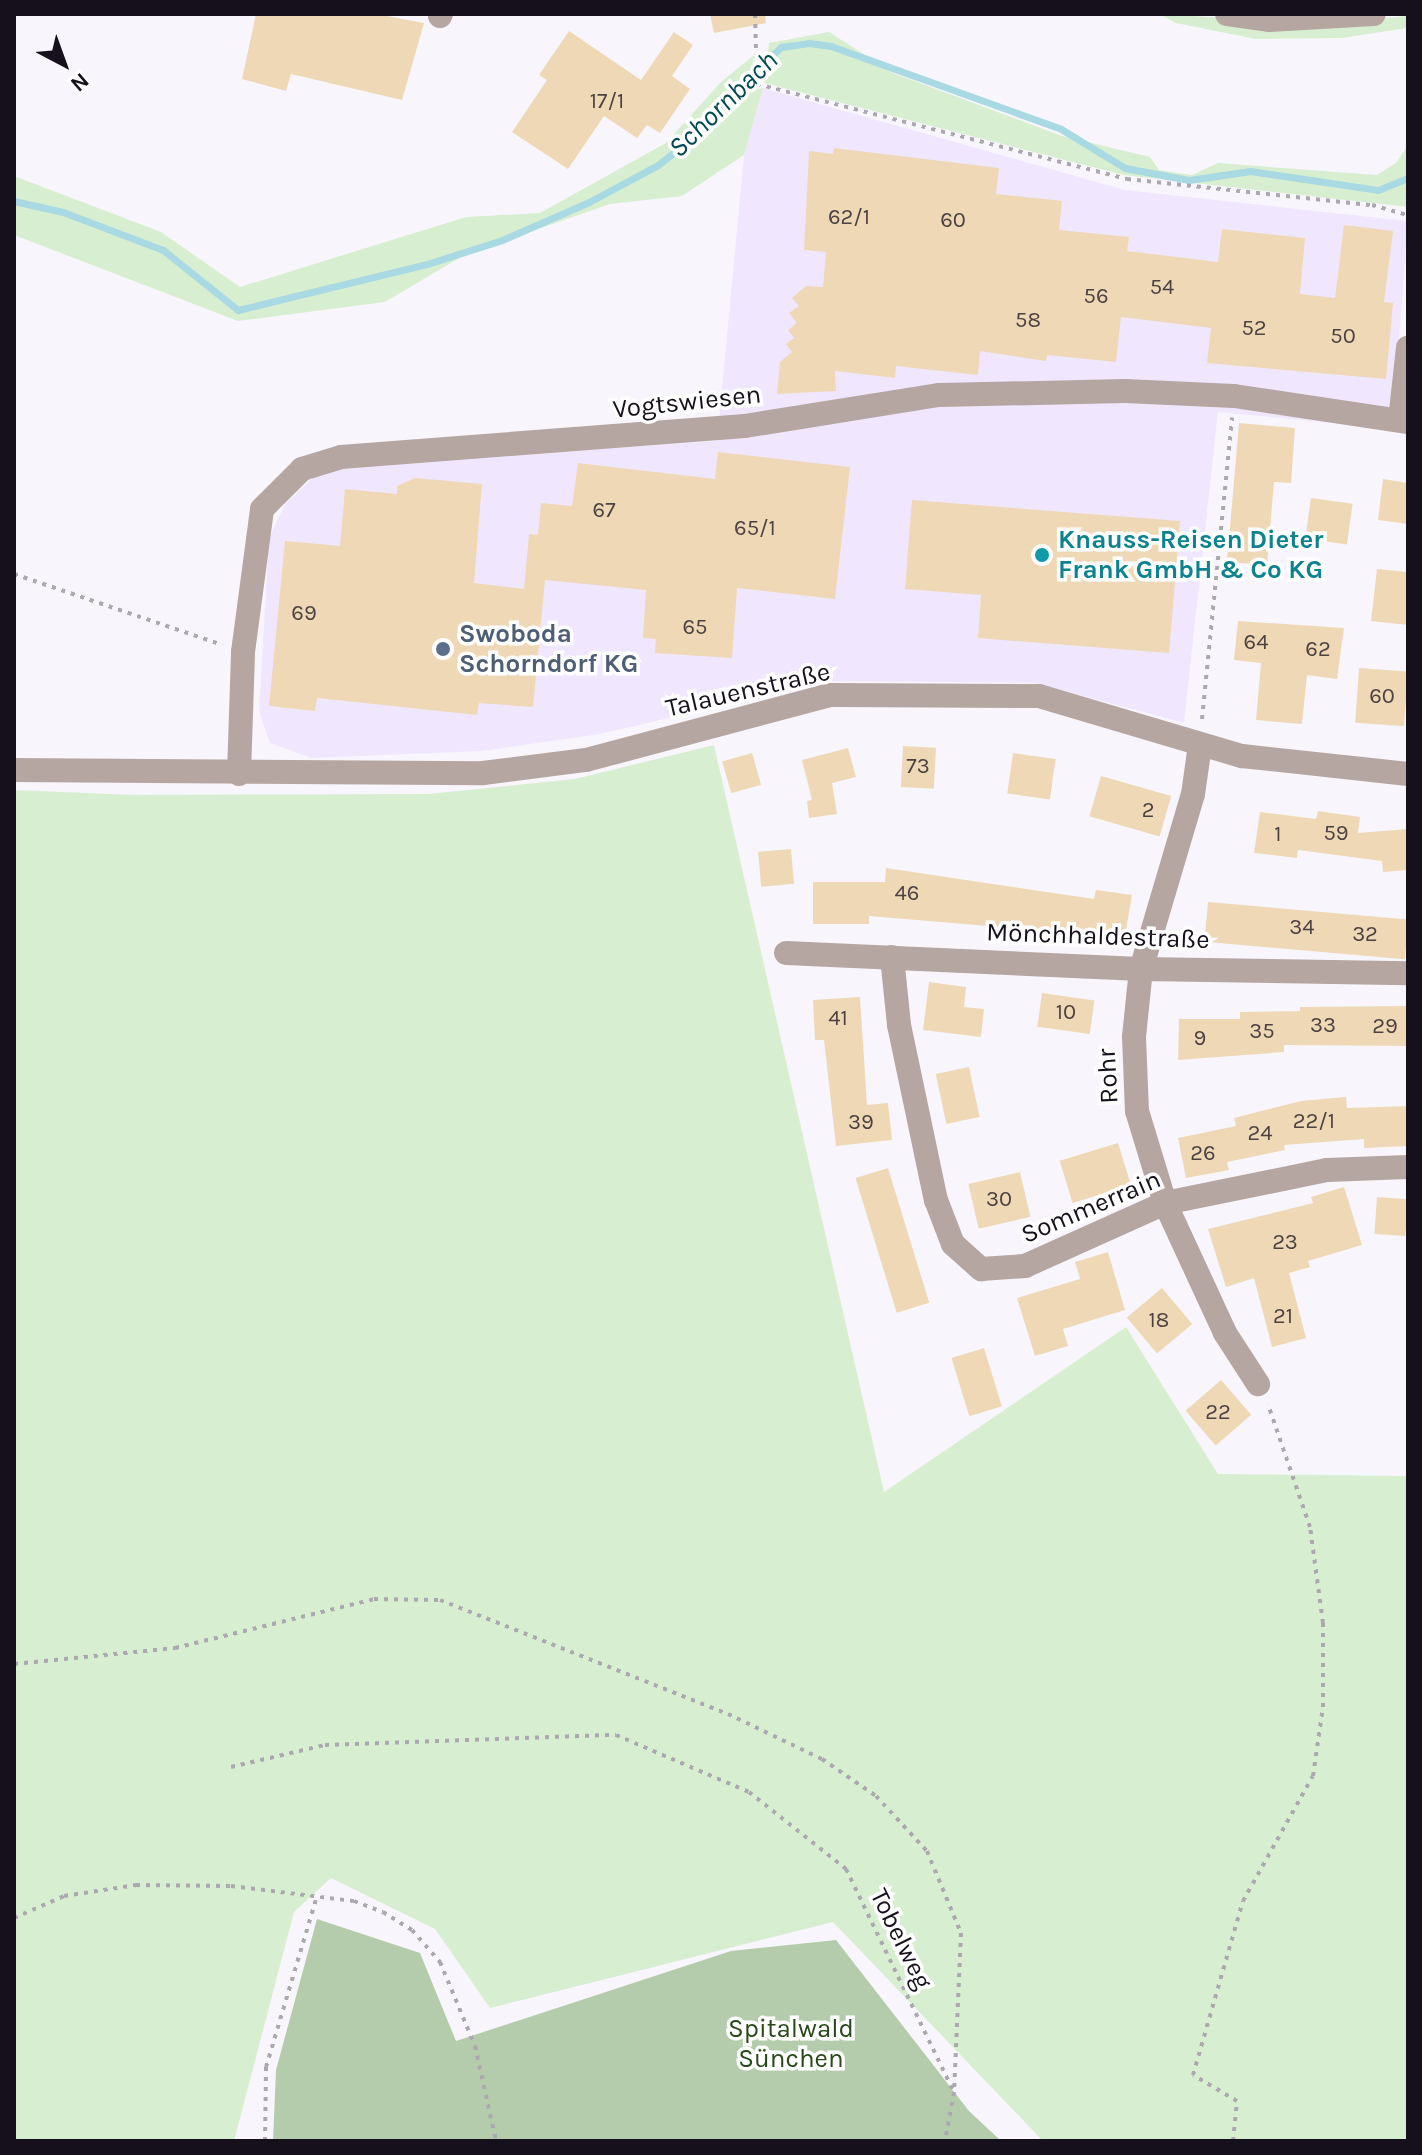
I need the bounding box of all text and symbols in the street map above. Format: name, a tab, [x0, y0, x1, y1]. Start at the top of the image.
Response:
north arrow	[24, 24, 104, 104]
water label: Schornbach	[661, 44, 785, 164]
text: N	[65, 67, 94, 97]
house number: 17/1	[590, 89, 624, 115]
house number: 62/1	[828, 205, 870, 231]
house number: 60	[940, 208, 966, 234]
house number: 54	[1150, 275, 1174, 301]
house number: 56	[1083, 284, 1109, 310]
house number: 58	[1015, 308, 1041, 334]
house number: 52	[1241, 316, 1267, 342]
house number: 50	[1330, 324, 1356, 350]
street label: Vogtswiesen	[611, 379, 763, 425]
house number: 67	[593, 498, 615, 524]
house number: 65/1	[734, 516, 776, 542]
place label: Knauss-Reisen Dieter Frank GmbH & Co KG	[1058, 524, 1324, 586]
marker: Knauss-Reisen Dieter Frank GmbH & Co KG	[1033, 546, 1051, 564]
house number: 69	[291, 601, 317, 627]
house number: 65	[682, 615, 708, 641]
place label: Swoboda Schorndorf KG	[459, 618, 638, 680]
house number: 64	[1244, 630, 1268, 656]
house number: 62	[1305, 637, 1331, 663]
marker: Swoboda Schorndorf KG	[434, 640, 452, 658]
street label: Talauenstraße	[663, 656, 833, 724]
house number: 60	[1369, 684, 1395, 710]
house number: 73	[906, 754, 930, 780]
house number: 2	[1142, 798, 1154, 824]
house number: 59	[1323, 821, 1349, 847]
house number: 1	[1274, 822, 1282, 848]
house number: 46	[895, 881, 919, 907]
house number: 34	[1289, 915, 1315, 941]
street label: Mönchhaldestraße	[986, 917, 1210, 955]
house number: 32	[1352, 922, 1378, 948]
house number: 10	[1056, 1000, 1076, 1026]
house number: 41	[828, 1006, 848, 1032]
house number: 33	[1310, 1013, 1336, 1039]
house number: 29	[1372, 1014, 1398, 1040]
house number: 35	[1249, 1019, 1275, 1045]
house number: 9	[1194, 1026, 1206, 1052]
street label: Rohr	[1091, 1048, 1125, 1104]
house number: 22/1	[1293, 1109, 1335, 1135]
house number: 39	[848, 1110, 874, 1136]
house number: 24	[1247, 1121, 1273, 1147]
house number: 26	[1190, 1141, 1216, 1167]
street label: Sommerrain	[1017, 1164, 1165, 1250]
house number: 30	[986, 1187, 1012, 1213]
house number: 23	[1272, 1230, 1298, 1256]
house number: 21	[1273, 1304, 1293, 1330]
house number: 18	[1149, 1308, 1169, 1334]
house number: 22	[1205, 1400, 1231, 1426]
street label: Tobelweg	[863, 1884, 939, 1994]
park label: Spitalwald Sünchen	[728, 2013, 854, 2074]

